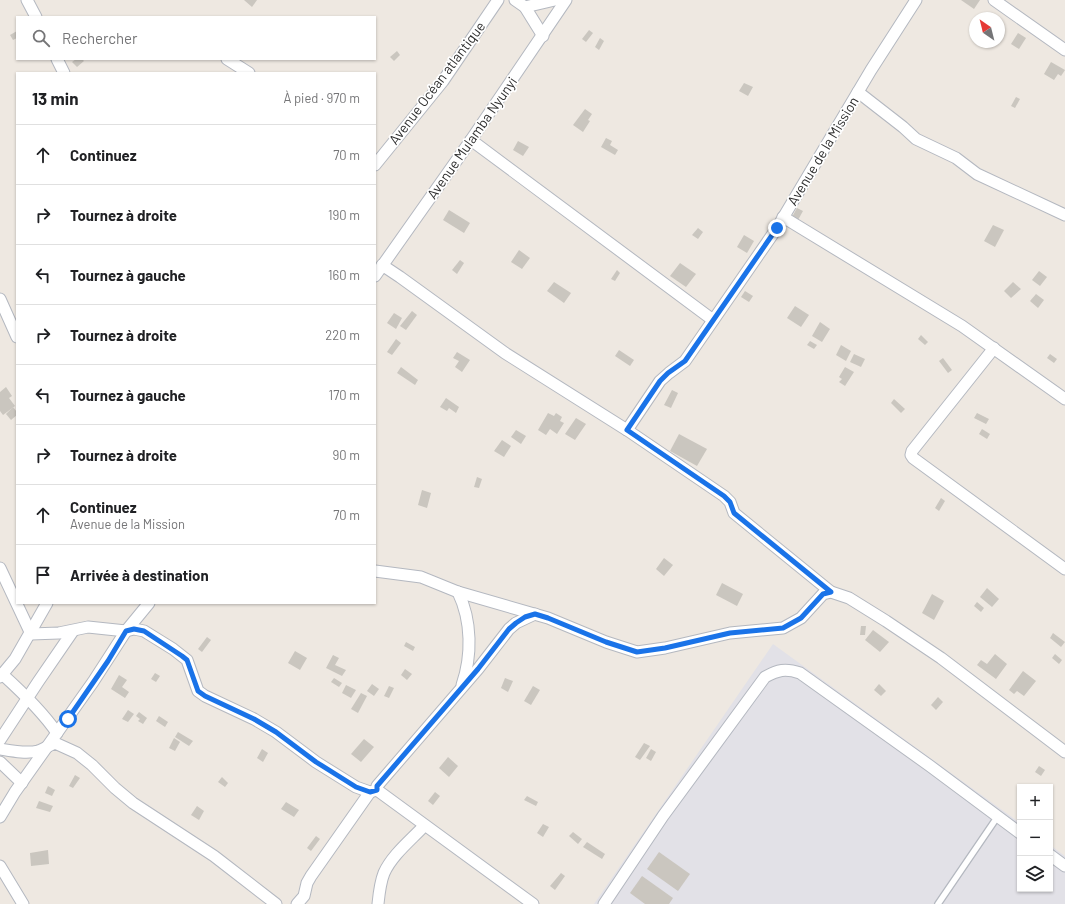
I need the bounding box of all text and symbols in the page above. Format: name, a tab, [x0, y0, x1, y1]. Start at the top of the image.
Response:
north arrow	[969, 12, 1005, 48]
search box	[16, 16, 376, 60]
street label: Avenue Océan atlantique	[385, 18, 488, 148]
icon: search	[30, 27, 52, 49]
text: Rechercher	[62, 29, 138, 47]
street label: Avenue Mulamba Nyunyi	[423, 73, 520, 202]
text: 13 min	[32, 88, 78, 108]
text: À pied · 970 m	[283, 90, 360, 106]
street label: Avenue de la Mission	[783, 93, 862, 208]
icon: ahead	[32, 144, 54, 166]
text: Continuez	[70, 146, 137, 164]
text: 70 m	[333, 147, 360, 163]
icon: right	[32, 204, 54, 226]
text: Tournez à droite	[70, 206, 177, 224]
text: 190 m	[328, 207, 360, 223]
route end	[768, 219, 786, 237]
icon: left	[32, 264, 54, 286]
text: Tournez à gauche	[70, 266, 186, 284]
text: 160 m	[328, 267, 360, 283]
icon: right	[32, 324, 54, 346]
text: Tournez à droite	[70, 326, 177, 344]
text: 220 m	[325, 327, 360, 343]
icon: left	[32, 384, 54, 406]
text: Tournez à gauche	[70, 386, 186, 404]
text: 170 m	[329, 387, 360, 403]
icon: right	[32, 444, 54, 466]
text: Tournez à droite	[70, 446, 177, 464]
text: 90 m	[333, 447, 360, 463]
text: Continuez	[70, 498, 137, 516]
icon: ahead	[32, 504, 54, 526]
text: 70 m	[333, 507, 360, 523]
text: Avenue de la Mission	[70, 516, 185, 532]
icon: arrive	[32, 564, 54, 586]
text: Arrivée à destination	[70, 566, 209, 584]
route start	[59, 710, 77, 728]
map controls	[1017, 784, 1053, 892]
button: +	[1017, 784, 1053, 820]
button: −	[1017, 820, 1053, 856]
button: layers	[1017, 856, 1053, 892]

